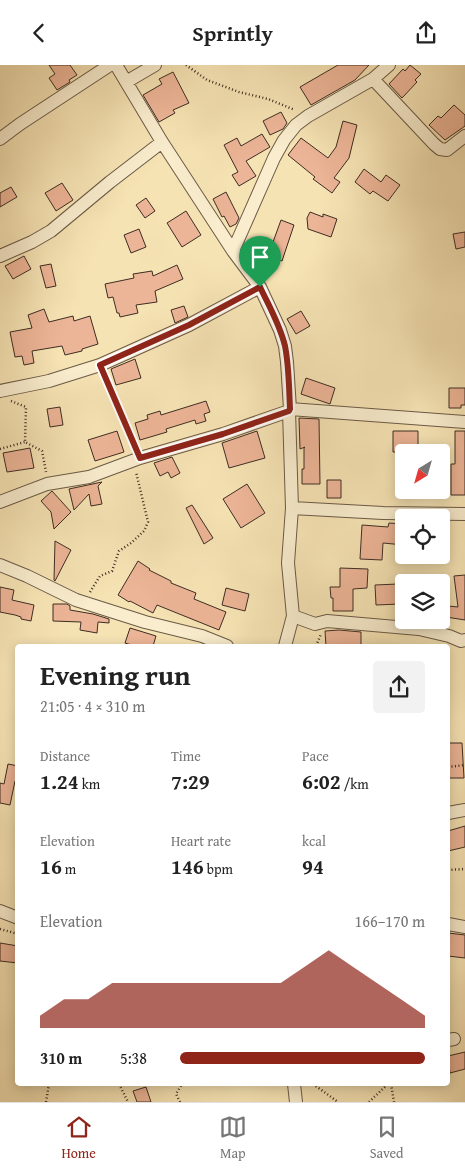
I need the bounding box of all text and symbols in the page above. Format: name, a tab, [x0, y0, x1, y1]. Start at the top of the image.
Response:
text: Sprintly	[192, 17, 273, 49]
icon: back	[25, 19, 53, 47]
icon: share	[412, 19, 440, 47]
pin	[239, 236, 281, 287]
icon: arrive	[246, 243, 274, 271]
north arrow	[395, 444, 450, 499]
map controls	[395, 444, 450, 629]
button: locate	[395, 509, 450, 564]
button: layers	[395, 574, 450, 629]
text: Evening run	[40, 654, 191, 695]
button: share	[373, 661, 425, 713]
text: 21:05 · 4 × 310 m	[40, 694, 145, 718]
text: Distance	[40, 746, 90, 766]
text: Time	[171, 746, 201, 766]
text: Pace	[302, 746, 329, 766]
text: 1.24	[40, 766, 79, 797]
text: 7:29	[171, 766, 210, 797]
text: 6:02	[302, 766, 341, 797]
text: km	[79, 774, 100, 794]
text: /km	[341, 774, 369, 794]
text: Elevation	[40, 831, 95, 851]
text: Heart rate	[171, 831, 231, 851]
text: kcal	[302, 831, 326, 851]
text: 16	[40, 851, 62, 882]
text: 146	[171, 851, 204, 882]
text: 94	[302, 851, 324, 882]
text: m	[62, 859, 76, 879]
text: bpm	[204, 859, 233, 879]
text: Elevation	[40, 909, 103, 933]
text: 166–170 m	[355, 909, 425, 933]
text: 310 m	[40, 1046, 82, 1070]
text: 5:38	[120, 1046, 147, 1070]
tab: Home	[61, 1113, 96, 1163]
tab: Map	[219, 1113, 247, 1163]
tab: Saved	[370, 1113, 404, 1163]

